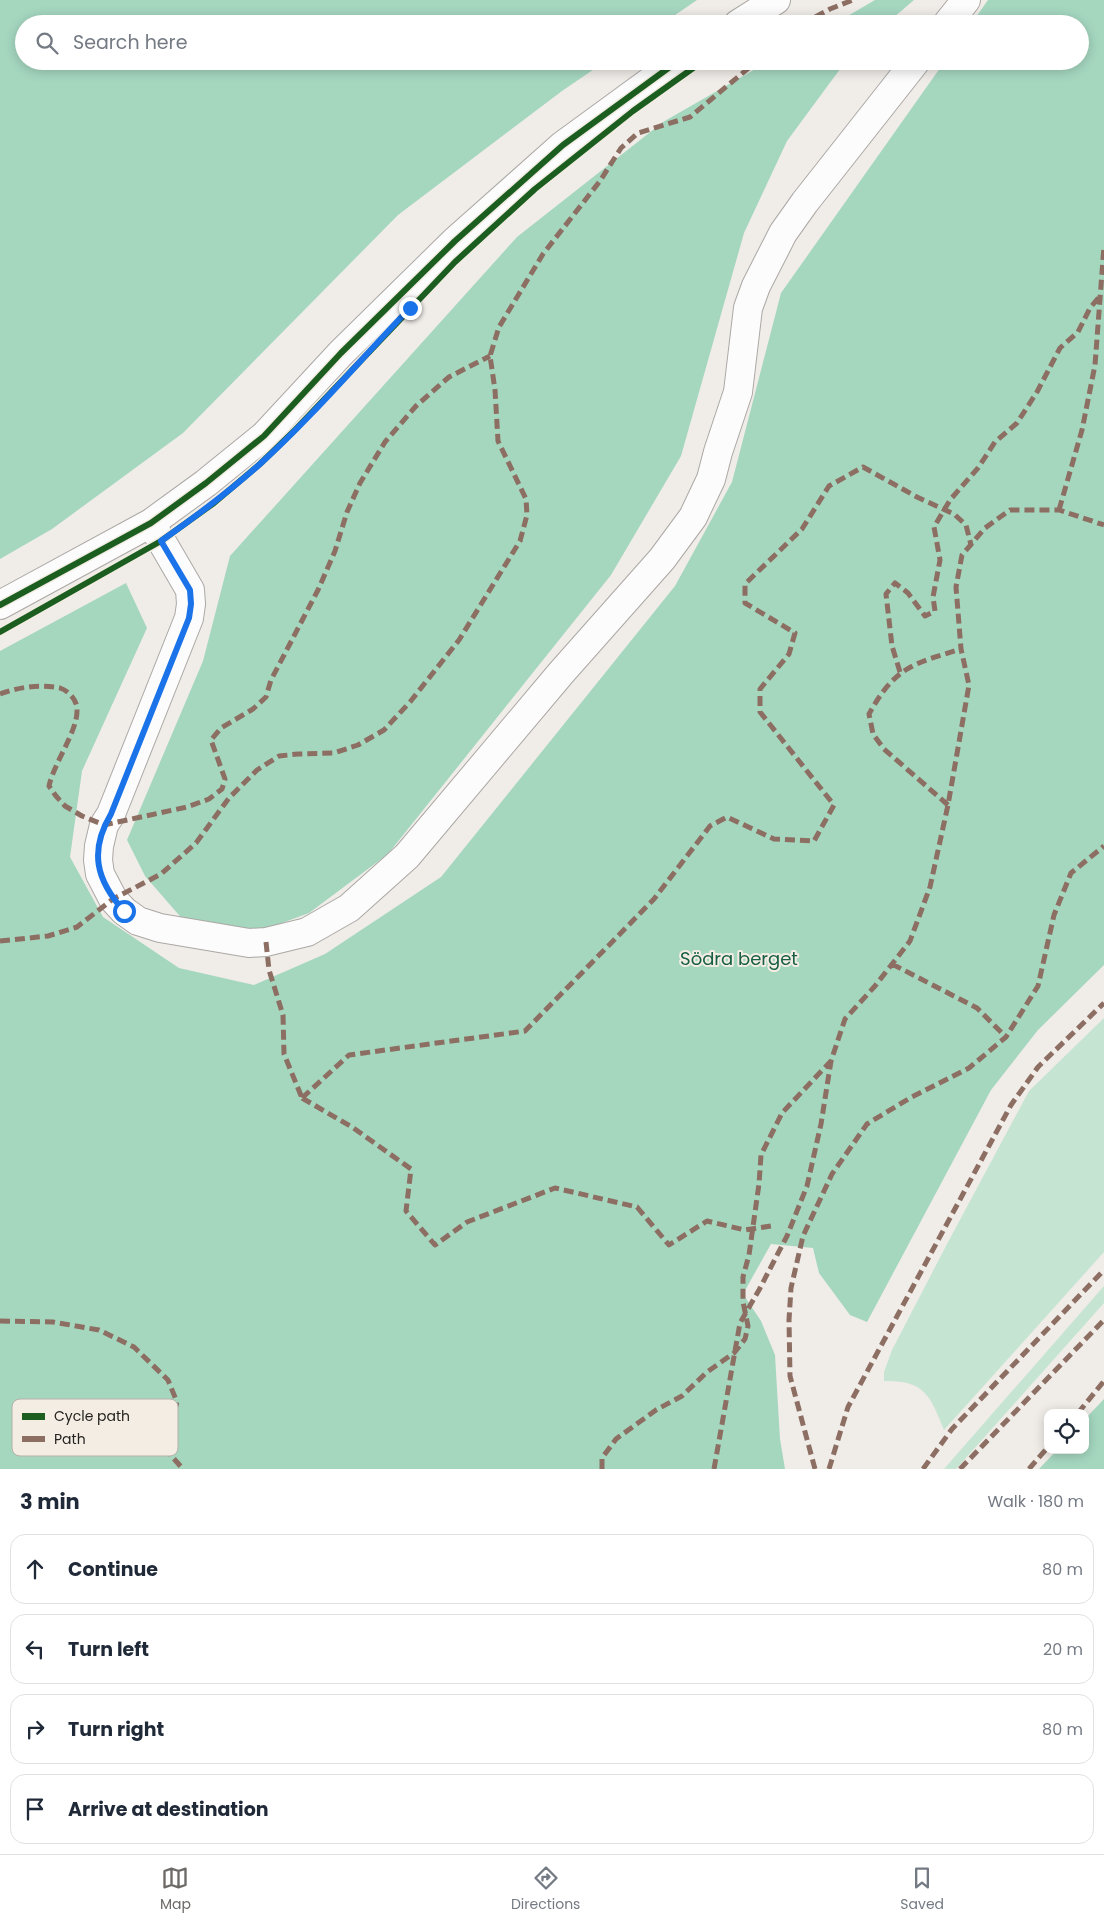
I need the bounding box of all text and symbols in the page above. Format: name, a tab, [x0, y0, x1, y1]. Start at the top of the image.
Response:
search box	[15, 15, 1089, 70]
icon: search	[33, 29, 61, 57]
text: Search here	[73, 29, 187, 56]
route end	[399, 297, 422, 320]
route start	[113, 900, 136, 923]
park label: Södra berget	[680, 946, 798, 971]
legend	[12, 1399, 178, 1456]
text: Cycle path	[54, 1406, 130, 1426]
map controls	[1044, 1409, 1089, 1454]
button: locate	[1044, 1409, 1089, 1454]
text: Path	[54, 1429, 86, 1449]
text: 3 min	[20, 1487, 80, 1516]
text: Walk · 180 m	[987, 1490, 1084, 1513]
icon: ahead	[21, 1555, 49, 1583]
text: Continue	[68, 1556, 158, 1583]
text: 80 m	[1042, 1558, 1083, 1581]
icon: left	[21, 1635, 49, 1663]
text: Turn left	[68, 1636, 149, 1663]
text: 20 m	[1043, 1638, 1083, 1661]
icon: right	[21, 1715, 49, 1743]
text: Turn right	[68, 1716, 164, 1743]
text: 80 m	[1042, 1718, 1083, 1741]
icon: arrive	[21, 1795, 49, 1823]
text: Arrive at destination	[68, 1796, 269, 1823]
tab: Map	[160, 1864, 191, 1915]
tab: Directions	[511, 1864, 580, 1915]
tab: Saved	[900, 1864, 944, 1915]

